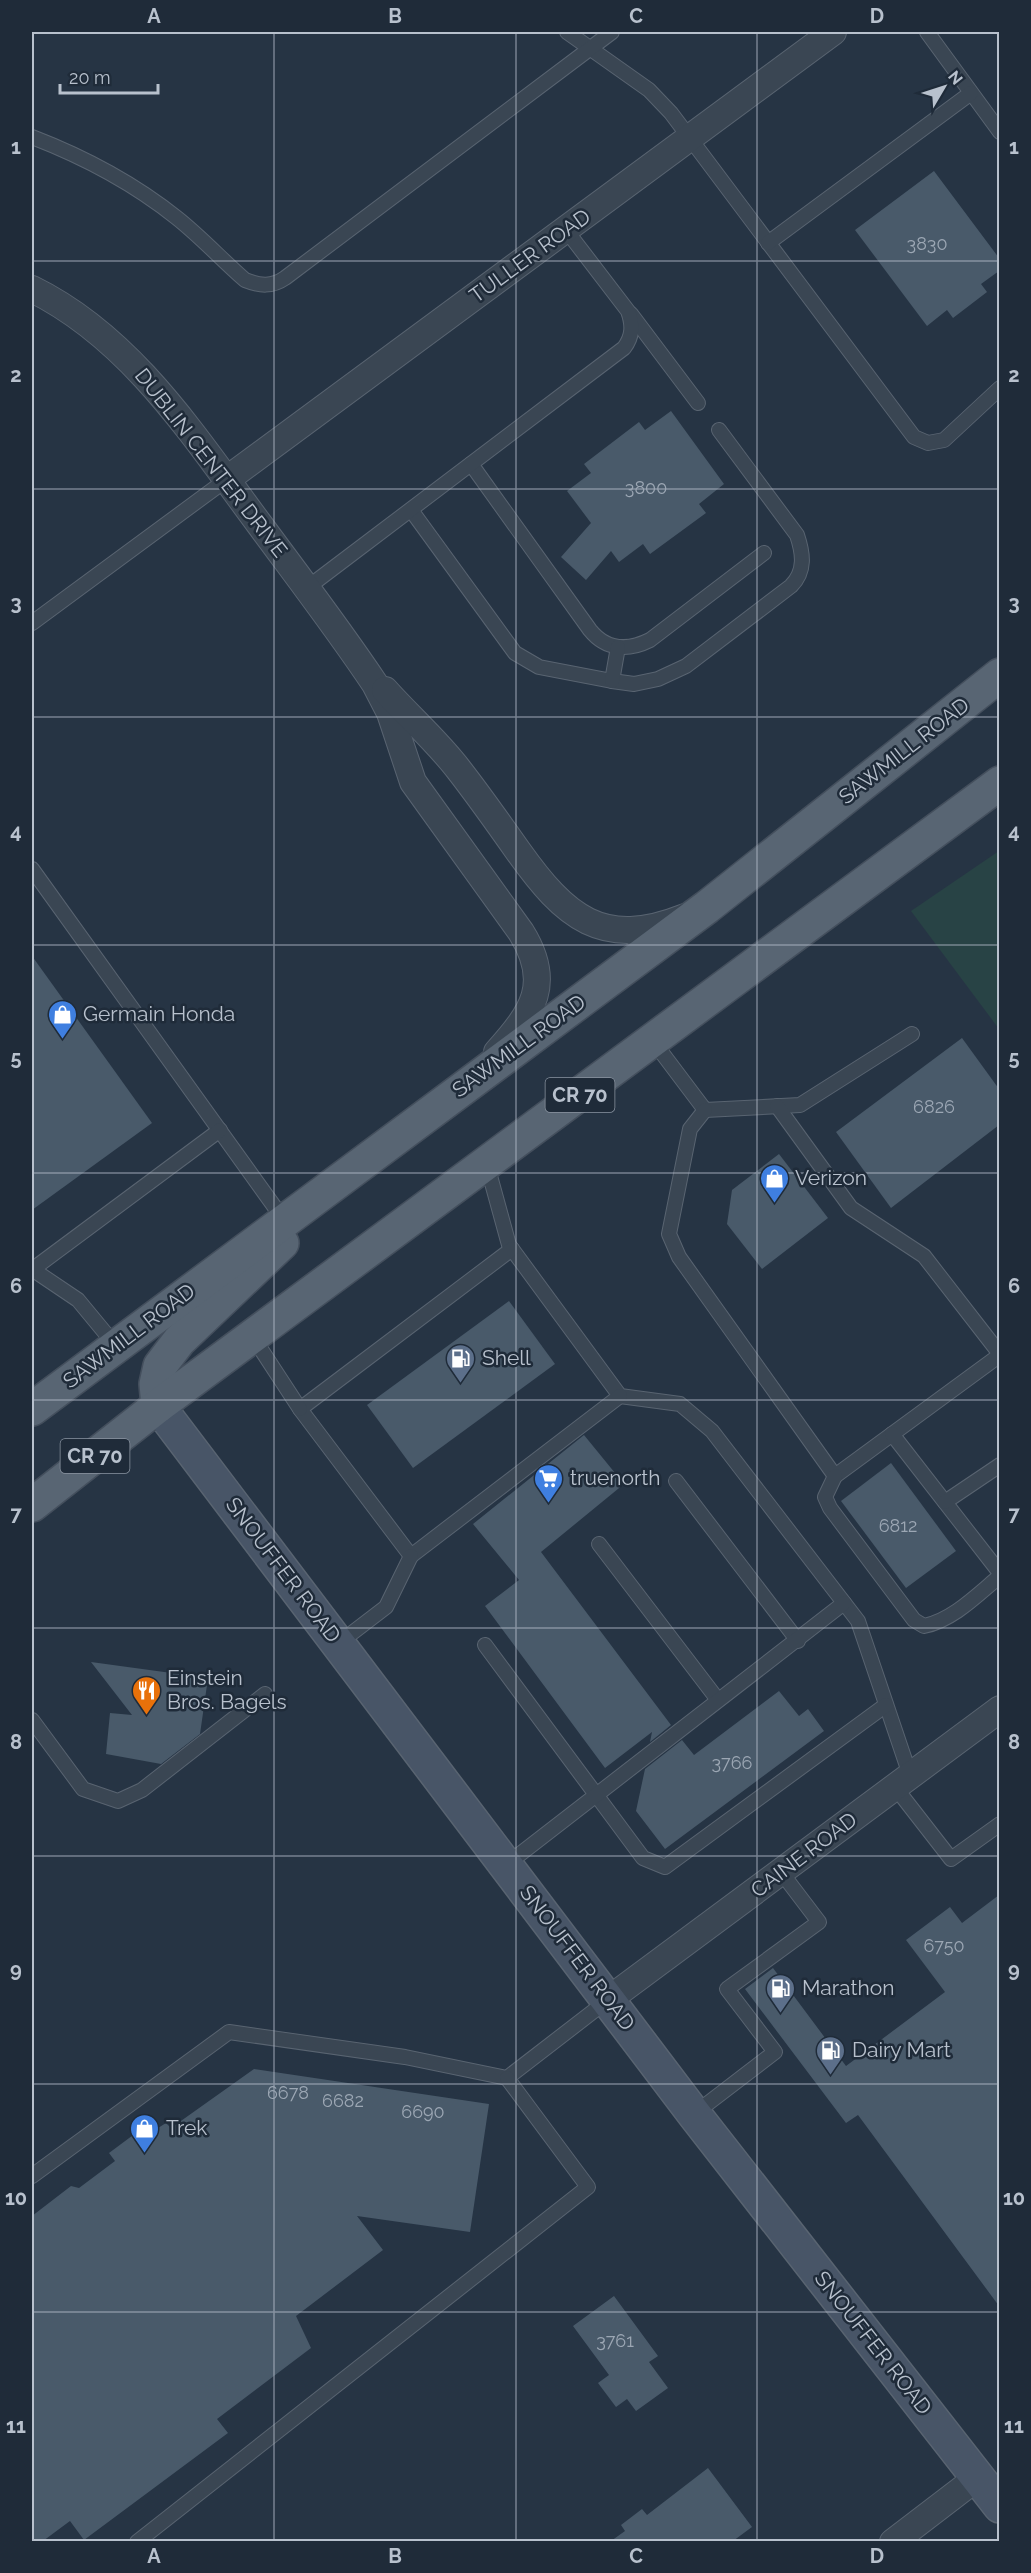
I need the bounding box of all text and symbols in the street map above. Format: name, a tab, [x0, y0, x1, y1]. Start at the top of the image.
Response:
text: A	[147, 4, 161, 28]
text: B	[388, 4, 402, 28]
text: C	[629, 4, 643, 28]
text: D	[870, 4, 884, 28]
scale bar	[60, 57, 158, 95]
north arrow	[914, 57, 974, 117]
text: 20 m	[69, 67, 111, 88]
text: N	[944, 67, 966, 89]
text: 1	[11, 135, 21, 159]
text: 1	[1009, 135, 1019, 159]
street label: TULLER ROAD	[464, 203, 595, 308]
house number: 3830	[907, 233, 947, 254]
text: 2	[10, 363, 22, 387]
street label: DUBLIN CENTER DRIVE	[130, 363, 293, 562]
text: 2	[1008, 363, 1020, 387]
house number: 3800	[625, 477, 667, 498]
text: 3	[10, 591, 22, 615]
text: 3	[1008, 591, 1020, 615]
street label: SAWMILL ROAD	[834, 692, 974, 809]
text: 4	[10, 819, 22, 843]
text: 4	[1008, 819, 1020, 843]
street label: SAWMILL ROAD	[447, 989, 590, 1102]
shop icon: Germain Honda	[46, 998, 78, 1040]
place label: Germain Honda	[83, 1001, 235, 1026]
text: 5	[10, 1046, 22, 1070]
text: 5	[1008, 1046, 1020, 1070]
road number: CR 70	[546, 1078, 614, 1112]
house number: 6826	[913, 1096, 955, 1117]
shop icon: Verizon	[758, 1162, 790, 1204]
place label: Verizon	[795, 1165, 867, 1190]
text: 6	[10, 1274, 22, 1298]
text: 6	[1008, 1274, 1020, 1298]
street label: SAWMILL ROAD	[58, 1278, 199, 1393]
fuel station icon: Shell	[445, 1342, 477, 1384]
place label: Shell	[482, 1345, 531, 1370]
road number: CR 70	[60, 1439, 130, 1473]
supermarket icon: truenorth	[533, 1462, 565, 1504]
place label: truenorth	[570, 1465, 661, 1490]
street label: SNOUFFER ROAD	[221, 1492, 346, 1647]
text: 7	[10, 1502, 22, 1526]
text: 7	[1008, 1502, 1020, 1526]
house number: 6812	[879, 1515, 917, 1536]
place label: Einstein Bros. Bagels	[167, 1665, 287, 1714]
restaurant icon: Einstein Bros. Bagels	[130, 1674, 162, 1716]
text: 8	[10, 1730, 22, 1754]
text: 8	[1008, 1730, 1020, 1754]
house number: 3766	[712, 1752, 753, 1773]
street label: CAINE ROAD	[746, 1807, 862, 1903]
street label: SNOUFFER ROAD	[515, 1880, 640, 2035]
house number: 6750	[923, 1935, 965, 1956]
text: 9	[10, 1958, 22, 1982]
text: 9	[1008, 1958, 1020, 1982]
fuel station icon: Marathon	[765, 1972, 797, 2014]
place label: Marathon	[802, 1975, 894, 2000]
fuel station icon: Dairy Mart	[815, 2034, 847, 2076]
place label: Dairy Mart	[852, 2037, 951, 2062]
house number: 6678	[267, 2082, 309, 2103]
house number: 6682	[322, 2090, 364, 2111]
house number: 6690	[401, 2101, 445, 2122]
shop icon: Trek	[129, 2112, 161, 2154]
place label: Trek	[166, 2115, 207, 2140]
text: 10	[5, 2186, 27, 2210]
text: 10	[1003, 2186, 1025, 2210]
street label: SNOUFFER ROAD	[810, 2266, 937, 2419]
house number: 3761	[596, 2330, 634, 2351]
text: 11	[6, 2414, 26, 2438]
text: 11	[1004, 2414, 1024, 2438]
text: A	[147, 2544, 161, 2568]
text: B	[388, 2544, 402, 2568]
text: C	[629, 2544, 643, 2568]
text: D	[870, 2544, 884, 2568]

